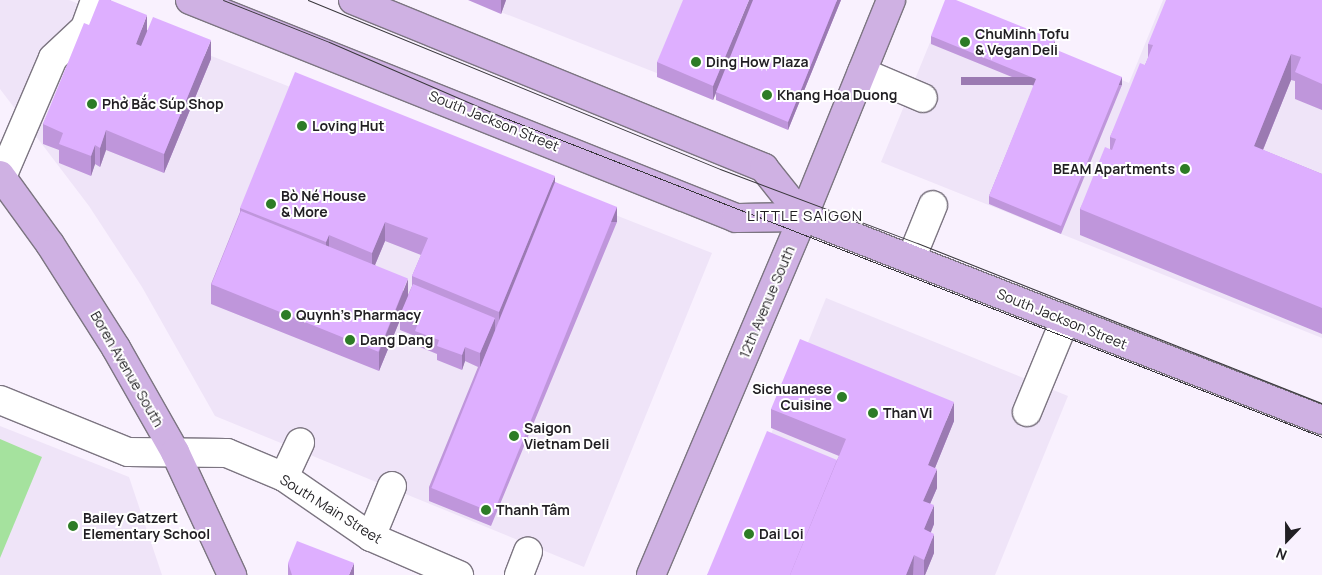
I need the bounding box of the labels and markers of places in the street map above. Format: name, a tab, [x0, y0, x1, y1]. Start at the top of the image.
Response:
place label: ChuMinh Tofu & Vegan Deli	[975, 26, 1069, 58]
marker: ChuMinh Tofu & Vegan Deli	[959, 36, 971, 48]
place label: Ding How Plaza	[706, 54, 808, 70]
marker: Ding How Plaza	[690, 56, 702, 68]
place label: Khang Hoa Duong	[777, 87, 897, 103]
marker: Khang Hoa Duong	[761, 89, 773, 101]
place label: Phở Bắc Súp Shop	[102, 96, 224, 112]
marker: Phở Bắc Súp Shop	[86, 98, 98, 110]
place label: Loving Hut	[312, 118, 385, 134]
marker: Loving Hut	[296, 120, 308, 132]
place label: BEAM Apartments	[1053, 161, 1175, 177]
marker: BEAM Apartments	[1179, 163, 1191, 175]
place label: Bò Né House & More	[281, 188, 366, 220]
marker: Bò Né House & More	[265, 198, 277, 210]
place label: Quynh's Pharmacy	[296, 307, 421, 323]
marker: Quynh's Pharmacy	[280, 309, 292, 321]
place label: Dang Dang	[360, 332, 433, 348]
marker: Dang Dang	[344, 334, 356, 346]
place label: Sichuanese Cuisine	[752, 381, 832, 414]
marker: Sichuanese Cuisine	[836, 391, 848, 403]
place label: Than Vi	[883, 405, 932, 421]
marker: Than Vi	[867, 407, 879, 419]
place label: Saigon Vietnam Deli	[524, 420, 609, 452]
marker: Saigon Vietnam Deli	[508, 430, 520, 442]
place label: Thanh Tâm	[496, 502, 570, 518]
marker: Thanh Tâm	[480, 504, 492, 516]
place label: Bailey Gatzert Elementary School	[83, 510, 210, 542]
marker: Bailey Gatzert Elementary School	[67, 520, 79, 532]
place label: Dai Loi	[759, 526, 804, 542]
marker: Dai Loi	[743, 528, 755, 540]

